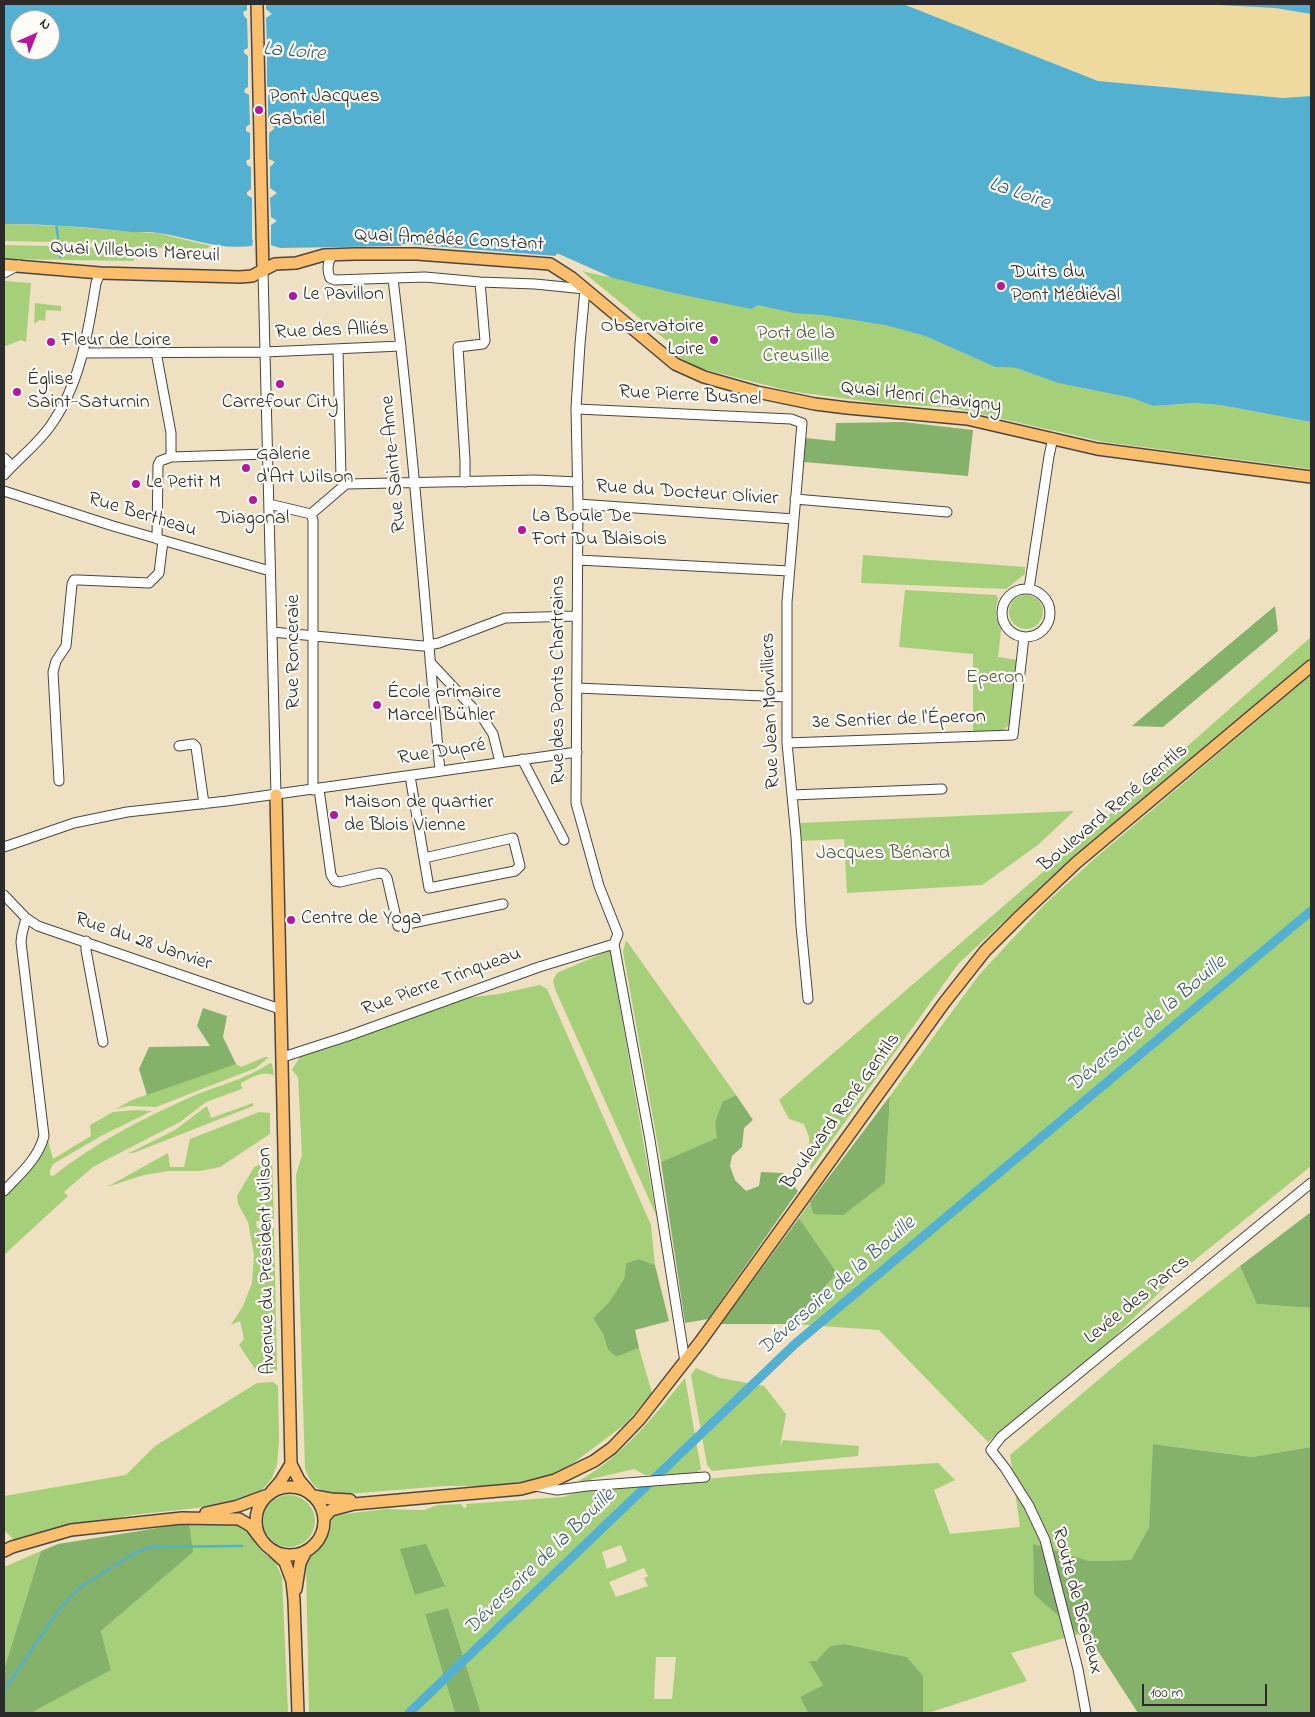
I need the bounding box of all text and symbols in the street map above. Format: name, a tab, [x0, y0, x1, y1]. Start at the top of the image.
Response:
north arrow	[10, 10, 60, 60]
text: N	[34, 14, 56, 35]
water label: La Loire	[262, 38, 326, 68]
place label: Pont Jacques Gabriel	[269, 86, 380, 133]
marker: Pont Jacques Gabriel	[253, 104, 265, 116]
water label: La Loire	[985, 173, 1053, 217]
street label: Quai Amédée Constant	[353, 224, 545, 258]
street label: Quai Villebois Mareuil	[50, 237, 220, 269]
place label: Duits du Pont Médiéval	[1011, 262, 1120, 309]
marker: Duits du Pont Médiéval	[995, 280, 1007, 292]
place label: Le Pavillon	[303, 284, 384, 308]
marker: Le Pavillon	[287, 290, 299, 302]
place label: Observatoire Loire	[601, 316, 704, 363]
street label: Rue des Alliés	[275, 318, 389, 346]
park label: Port de la Creusille	[757, 323, 835, 370]
place label: Fleur de Loire	[61, 330, 171, 354]
marker: Observatoire Loire	[708, 334, 720, 346]
marker: Fleur de Loire	[45, 336, 57, 348]
place label: Église Saint-Saturnin	[27, 369, 150, 416]
street label: Quai Henri Chavigny	[839, 376, 1003, 420]
marker: Carrefour City	[274, 378, 286, 390]
street label: Rue Pierre Busnel	[618, 381, 762, 413]
marker: Église Saint-Saturnin	[11, 386, 23, 398]
place label: Carrefour City	[222, 392, 338, 416]
street label: Rue Sainte-Anne	[377, 394, 413, 534]
place label: Galerie d'Art Wilson	[256, 444, 353, 491]
marker: Galerie d'Art Wilson	[240, 462, 252, 474]
place label: Le Petit M	[146, 472, 221, 496]
street label: Rue du Docteur Olivier	[595, 476, 779, 512]
marker: Le Petit M	[130, 478, 142, 490]
street label: Rue Bertheau	[85, 488, 199, 544]
marker: Diagonal	[247, 494, 259, 506]
place label: La Boule De Fort Du Blaisois	[532, 506, 667, 553]
place label: Diagonal	[217, 508, 289, 532]
marker: La Boule De Fort Du Blaisois	[516, 524, 528, 536]
street label: Rue des Ponts Chartrains	[548, 575, 572, 785]
street label: Rue Ronceraie	[283, 594, 307, 710]
street label: Rue Jean Morvilliers	[757, 632, 787, 790]
park label: Eperon	[966, 667, 1024, 691]
place label: École primaire Marcel Bühler	[387, 682, 501, 729]
marker: École primaire Marcel Bühler	[371, 699, 383, 711]
street label: 3e Sentier de l'Éperon	[812, 706, 986, 736]
street label: Rue Dupré	[396, 734, 488, 772]
street label: Boulevard René Gentils	[1034, 740, 1194, 878]
place label: Maison de quartier de Blois Vienne	[344, 792, 493, 839]
marker: Maison de quartier de Blois Vienne	[328, 809, 340, 821]
park label: Jacques Bénard	[816, 843, 950, 867]
street label: Rue du 28 Janvier	[71, 908, 215, 978]
place label: Centre de Yoga	[301, 908, 422, 932]
marker: Centre de Yoga	[285, 914, 297, 926]
street label: Rue Pierre Trinqueau	[359, 943, 525, 1023]
water label: Déversoire de la Bouille	[1063, 951, 1233, 1099]
street label: Boulevard René Gentils	[777, 1029, 907, 1195]
street label: Avenue du Président Wilson	[254, 1147, 282, 1375]
water label: Déversoire de la Bouille	[754, 1212, 922, 1362]
street label: Levée des Parcs	[1080, 1251, 1196, 1351]
water label: Déversoire de la Bouille	[460, 1485, 622, 1641]
street label: Route de Bracieux	[1045, 1525, 1107, 1677]
scale bar	[1145, 1674, 1270, 1706]
text: 100 m	[1150, 1682, 1183, 1704]

